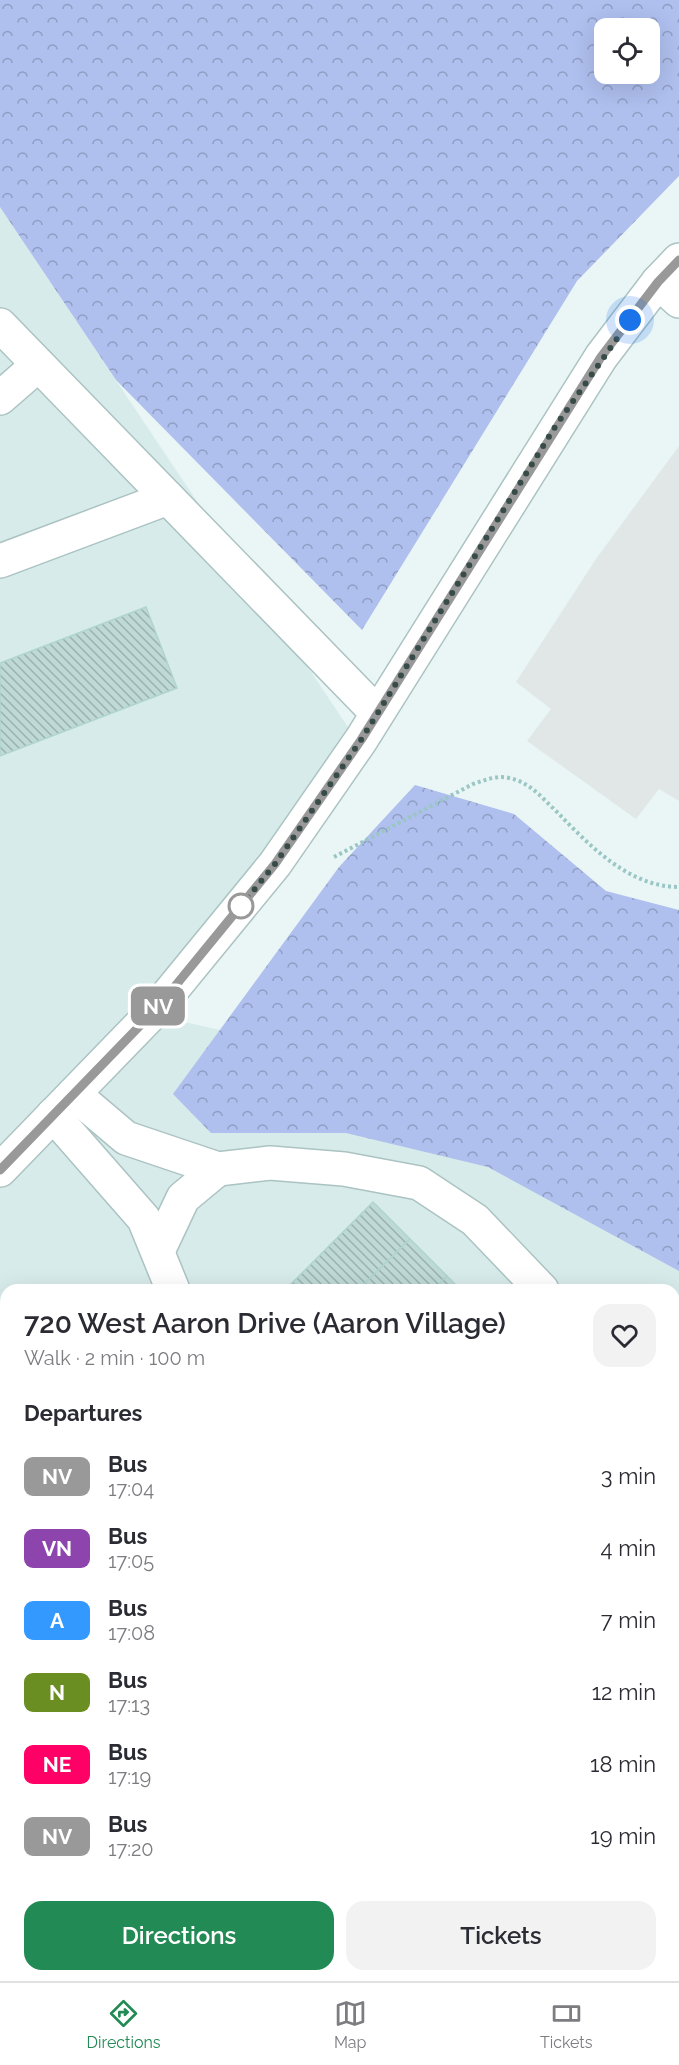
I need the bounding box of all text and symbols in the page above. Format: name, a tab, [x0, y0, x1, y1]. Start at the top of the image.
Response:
map controls	[594, 18, 660, 84]
button: locate	[594, 18, 660, 84]
your location	[615, 305, 645, 335]
unlabelled marker	[228, 893, 254, 919]
line badge: NV	[131, 986, 185, 1026]
text: NV	[143, 994, 173, 1019]
button: heart	[593, 1304, 656, 1367]
text: 720 West Aaron Drive (Aaron Village)	[24, 1307, 506, 1340]
text: Walk · 2 min · 100 m	[24, 1346, 205, 1370]
text: Departures	[24, 1400, 142, 1426]
text: Bus	[108, 1451, 147, 1477]
text: 3 min	[601, 1463, 656, 1489]
text: NV	[42, 1464, 72, 1489]
text: 17:04	[108, 1477, 154, 1501]
text: Bus	[108, 1523, 147, 1549]
text: 4 min	[601, 1535, 656, 1561]
text: VN	[42, 1536, 72, 1561]
text: 17:05	[108, 1549, 154, 1573]
text: Bus	[108, 1595, 147, 1621]
text: 7 min	[601, 1607, 656, 1633]
text: A	[50, 1608, 64, 1633]
text: 17:08	[108, 1621, 155, 1645]
text: Bus	[108, 1667, 147, 1693]
text: 12 min	[592, 1679, 656, 1705]
text: N	[49, 1680, 65, 1705]
text: 17:13	[108, 1693, 150, 1717]
text: Bus	[108, 1739, 147, 1765]
text: 18 min	[590, 1751, 656, 1777]
text: NE	[43, 1752, 71, 1777]
text: 17:19	[108, 1765, 151, 1789]
text: Bus	[108, 1811, 147, 1837]
text: 19 min	[590, 1823, 656, 1849]
text: NV	[42, 1824, 72, 1849]
text: 17:20	[108, 1837, 154, 1861]
button: Directions	[24, 1901, 334, 1970]
button: Tickets	[346, 1901, 656, 1970]
tab: Directions	[87, 1997, 160, 2052]
tab: Map	[334, 1997, 367, 2052]
tab: Tickets	[540, 1997, 592, 2052]

